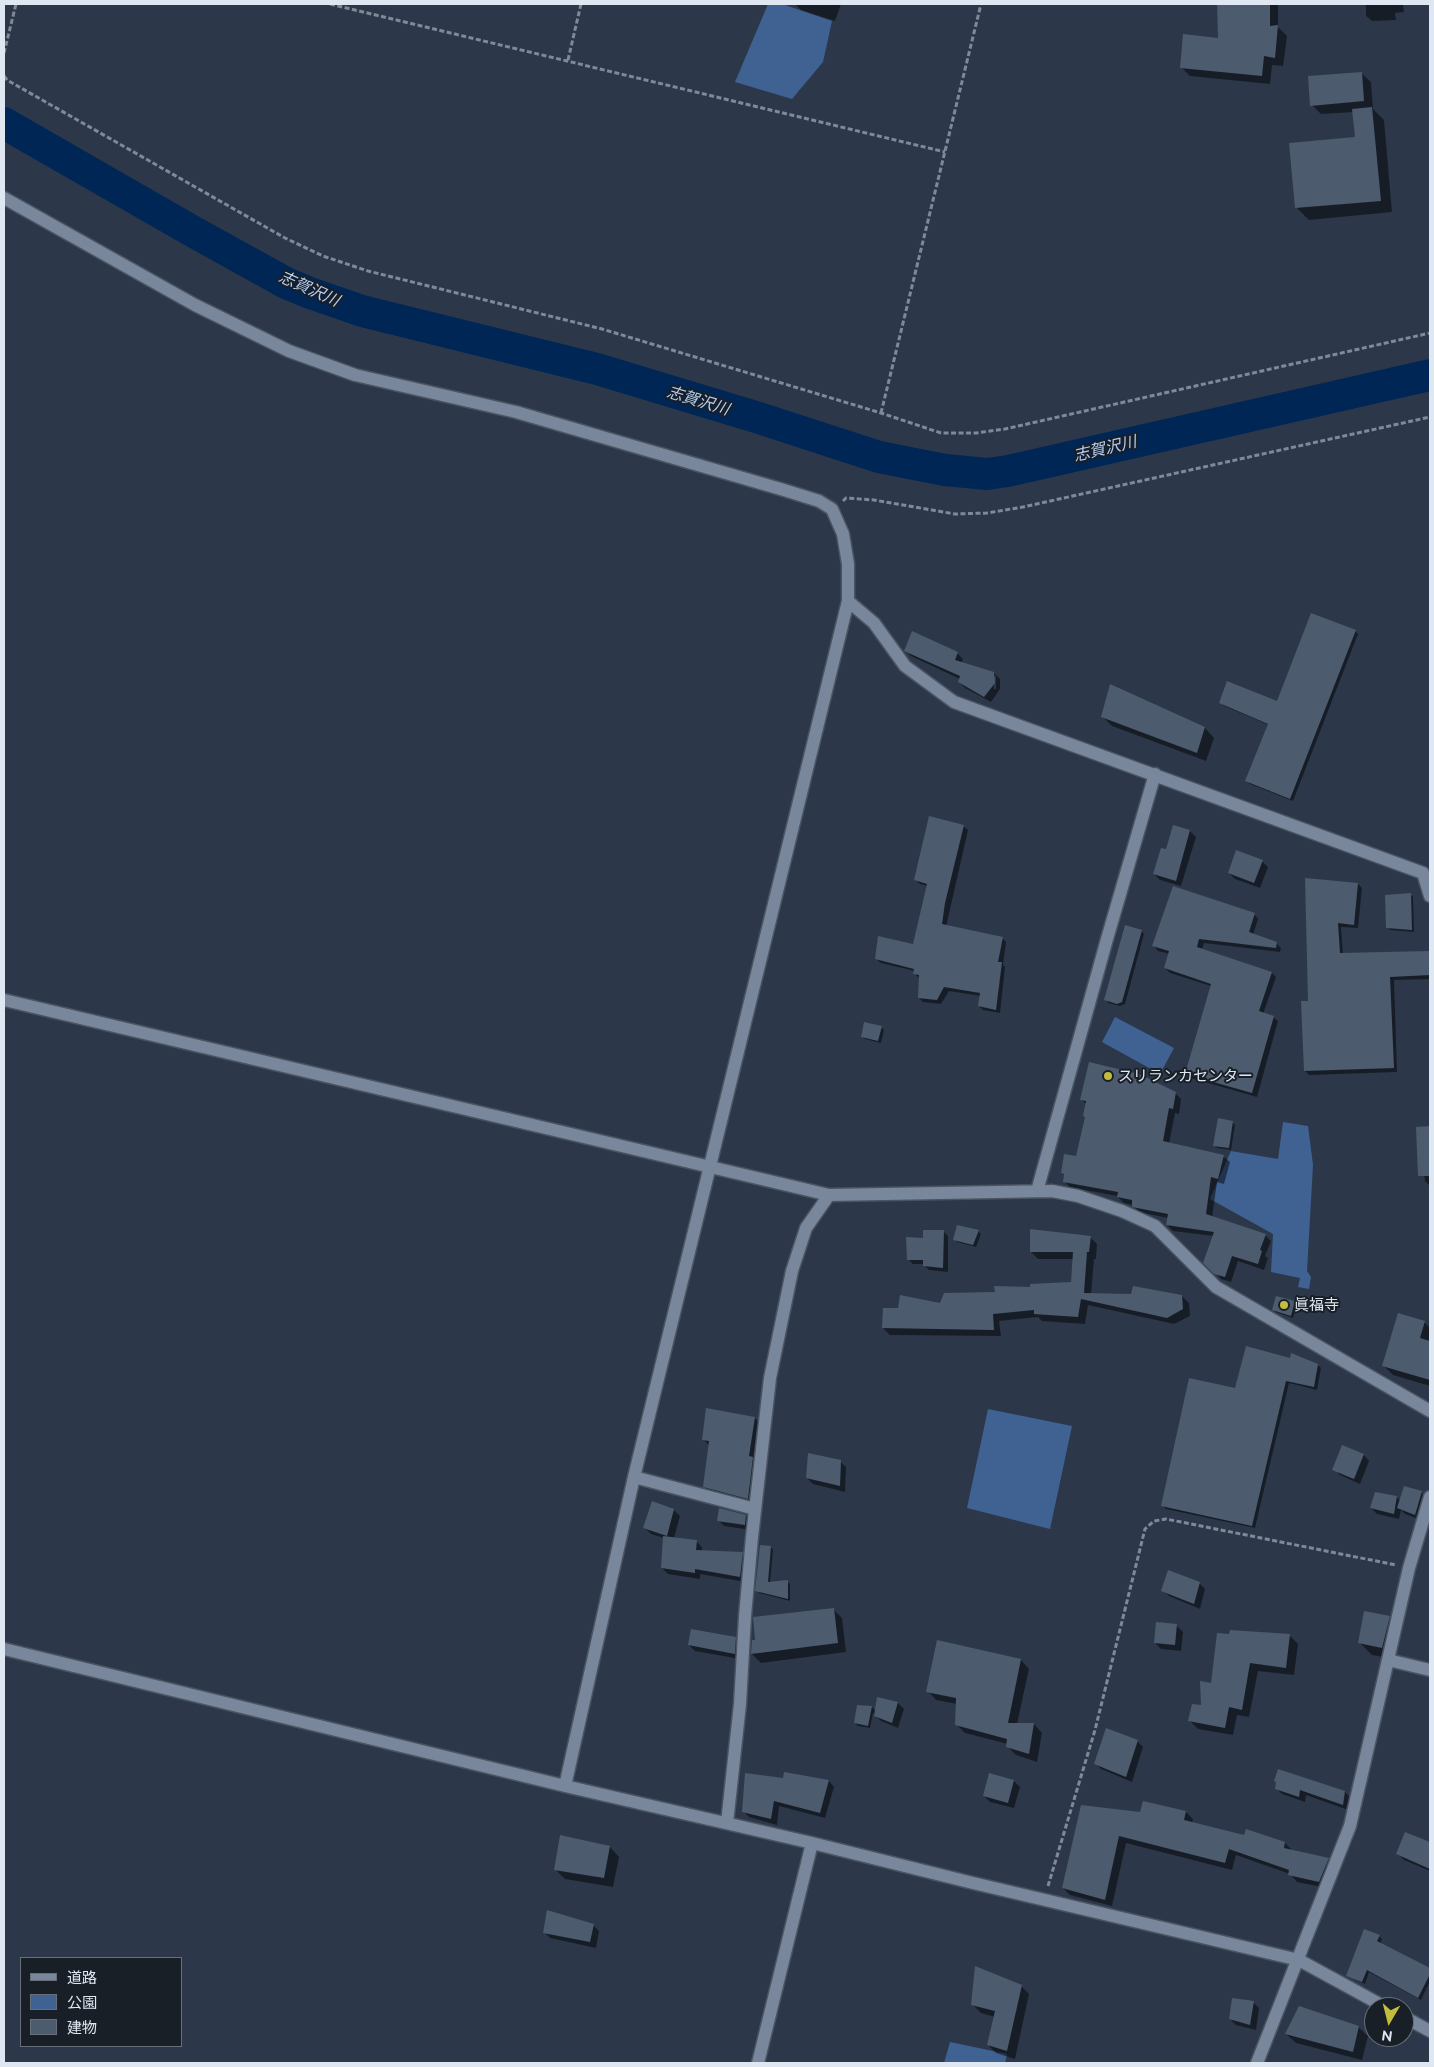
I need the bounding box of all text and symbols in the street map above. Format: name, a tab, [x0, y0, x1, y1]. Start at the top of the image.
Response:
water label: 志賀沢川	[276, 267, 342, 311]
water label: 志賀沢川	[665, 382, 731, 420]
water label: 志賀沢川	[1072, 432, 1138, 466]
place label: スリランカセンター	[1118, 1067, 1253, 1085]
marker: スリランカセンター	[1102, 1070, 1114, 1082]
place label: 眞福寺	[1294, 1296, 1339, 1314]
marker: 眞福寺	[1278, 1299, 1290, 1311]
legend	[20, 1957, 182, 2047]
text: 道路	[67, 1969, 97, 1987]
text: 公園	[67, 1994, 97, 2012]
north arrow	[1364, 1997, 1414, 2047]
text: 建物	[67, 2019, 97, 2037]
text: N	[1381, 2027, 1393, 2045]

